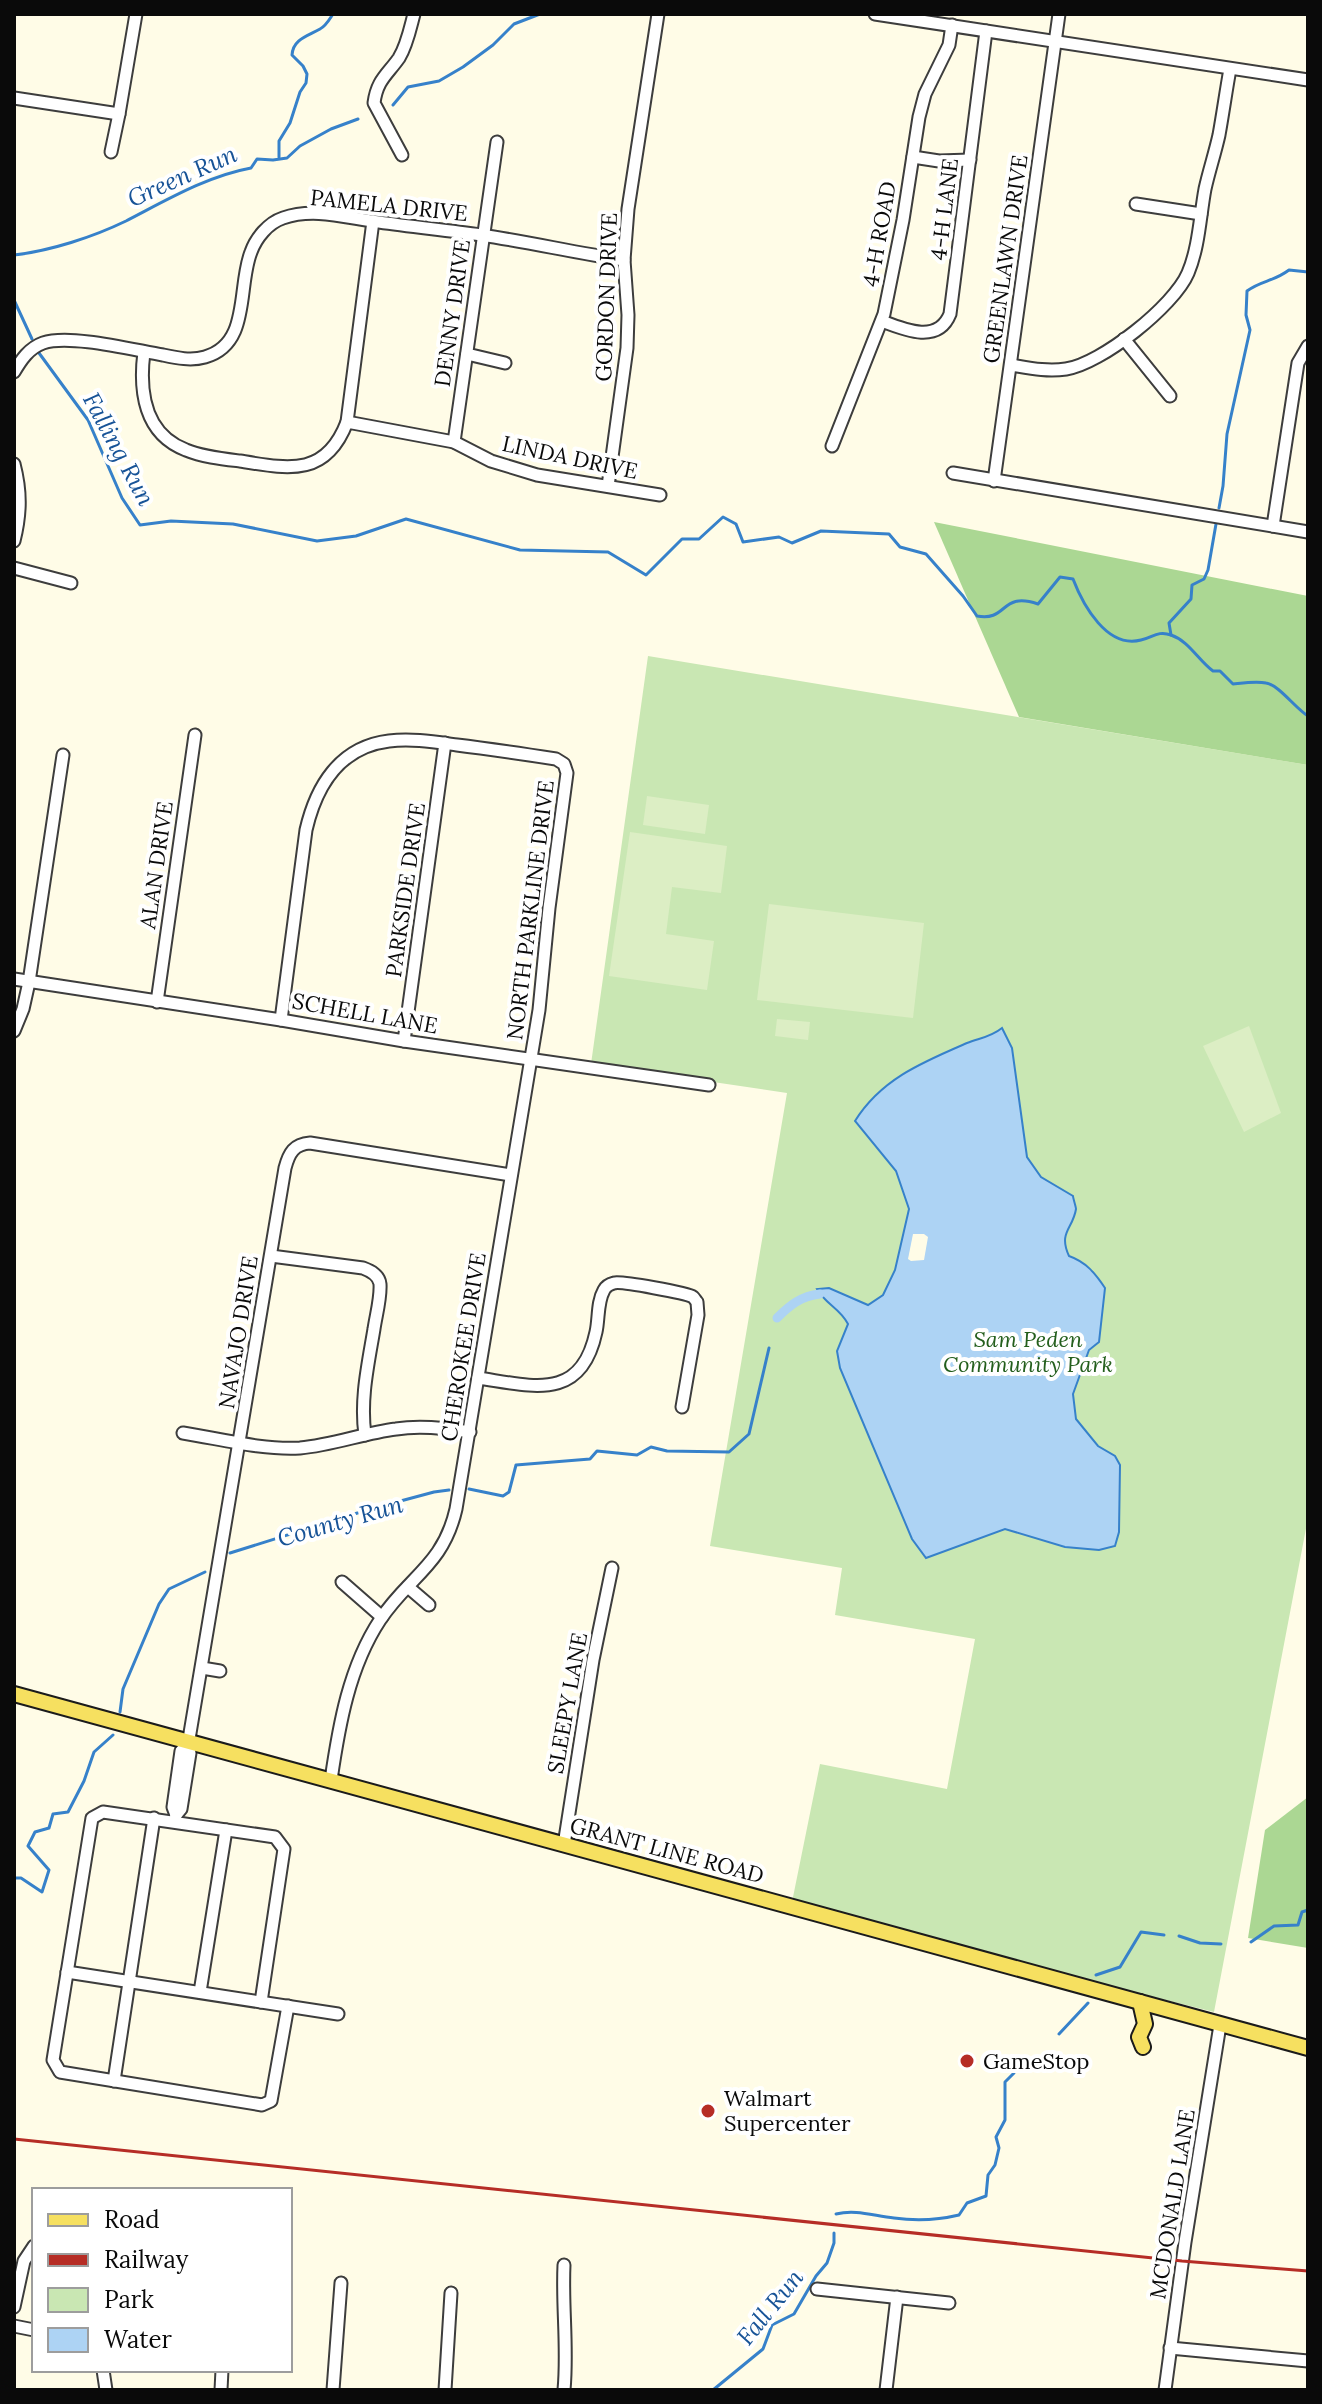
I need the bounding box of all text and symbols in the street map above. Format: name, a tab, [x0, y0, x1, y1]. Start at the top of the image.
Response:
water label: Green Run	[122, 138, 242, 214]
street label: GREENLAWN DRIVE	[976, 153, 1034, 365]
street label: 4-H LANE	[924, 156, 964, 262]
street label: 4-H ROAD	[856, 179, 902, 289]
street label: PAMELA DRIVE	[309, 183, 469, 227]
street label: GORDON DRIVE	[589, 212, 623, 382]
street label: DENNY DRIVE	[428, 238, 476, 388]
water label: Falling Run	[76, 387, 162, 511]
street label: LINDA DRIVE	[500, 429, 640, 485]
street label: NORTH PARKLINE DRIVE	[500, 778, 560, 1042]
street label: ALAN DRIVE	[133, 799, 179, 932]
street label: PARKSIDE DRIVE	[379, 801, 431, 979]
street label: SCHELL LANE	[290, 986, 440, 1040]
street label: CHEROKEE DRIVE	[434, 1251, 492, 1443]
street label: NAVAJO DRIVE	[212, 1253, 264, 1411]
park label: Sam Peden Community Park	[943, 1325, 1113, 1378]
water label: County Run	[274, 1488, 407, 1554]
street label: SLEEPY LANE	[541, 1630, 593, 1776]
street label: GRANT LINE ROAD	[567, 1811, 767, 1889]
place label: GameStop	[983, 2047, 1089, 2075]
marker: GameStop	[958, 2052, 976, 2070]
place label: Walmart Supercenter	[724, 2084, 851, 2137]
marker: Walmart Supercenter	[699, 2102, 717, 2120]
street label: MCDONALD LANE	[1143, 2107, 1201, 2301]
legend	[32, 2188, 292, 2372]
text: Road	[104, 2204, 160, 2235]
text: Railway	[104, 2244, 189, 2275]
water label: Fall Run	[730, 2262, 810, 2351]
text: Park	[104, 2284, 154, 2315]
text: Water	[104, 2324, 172, 2355]

